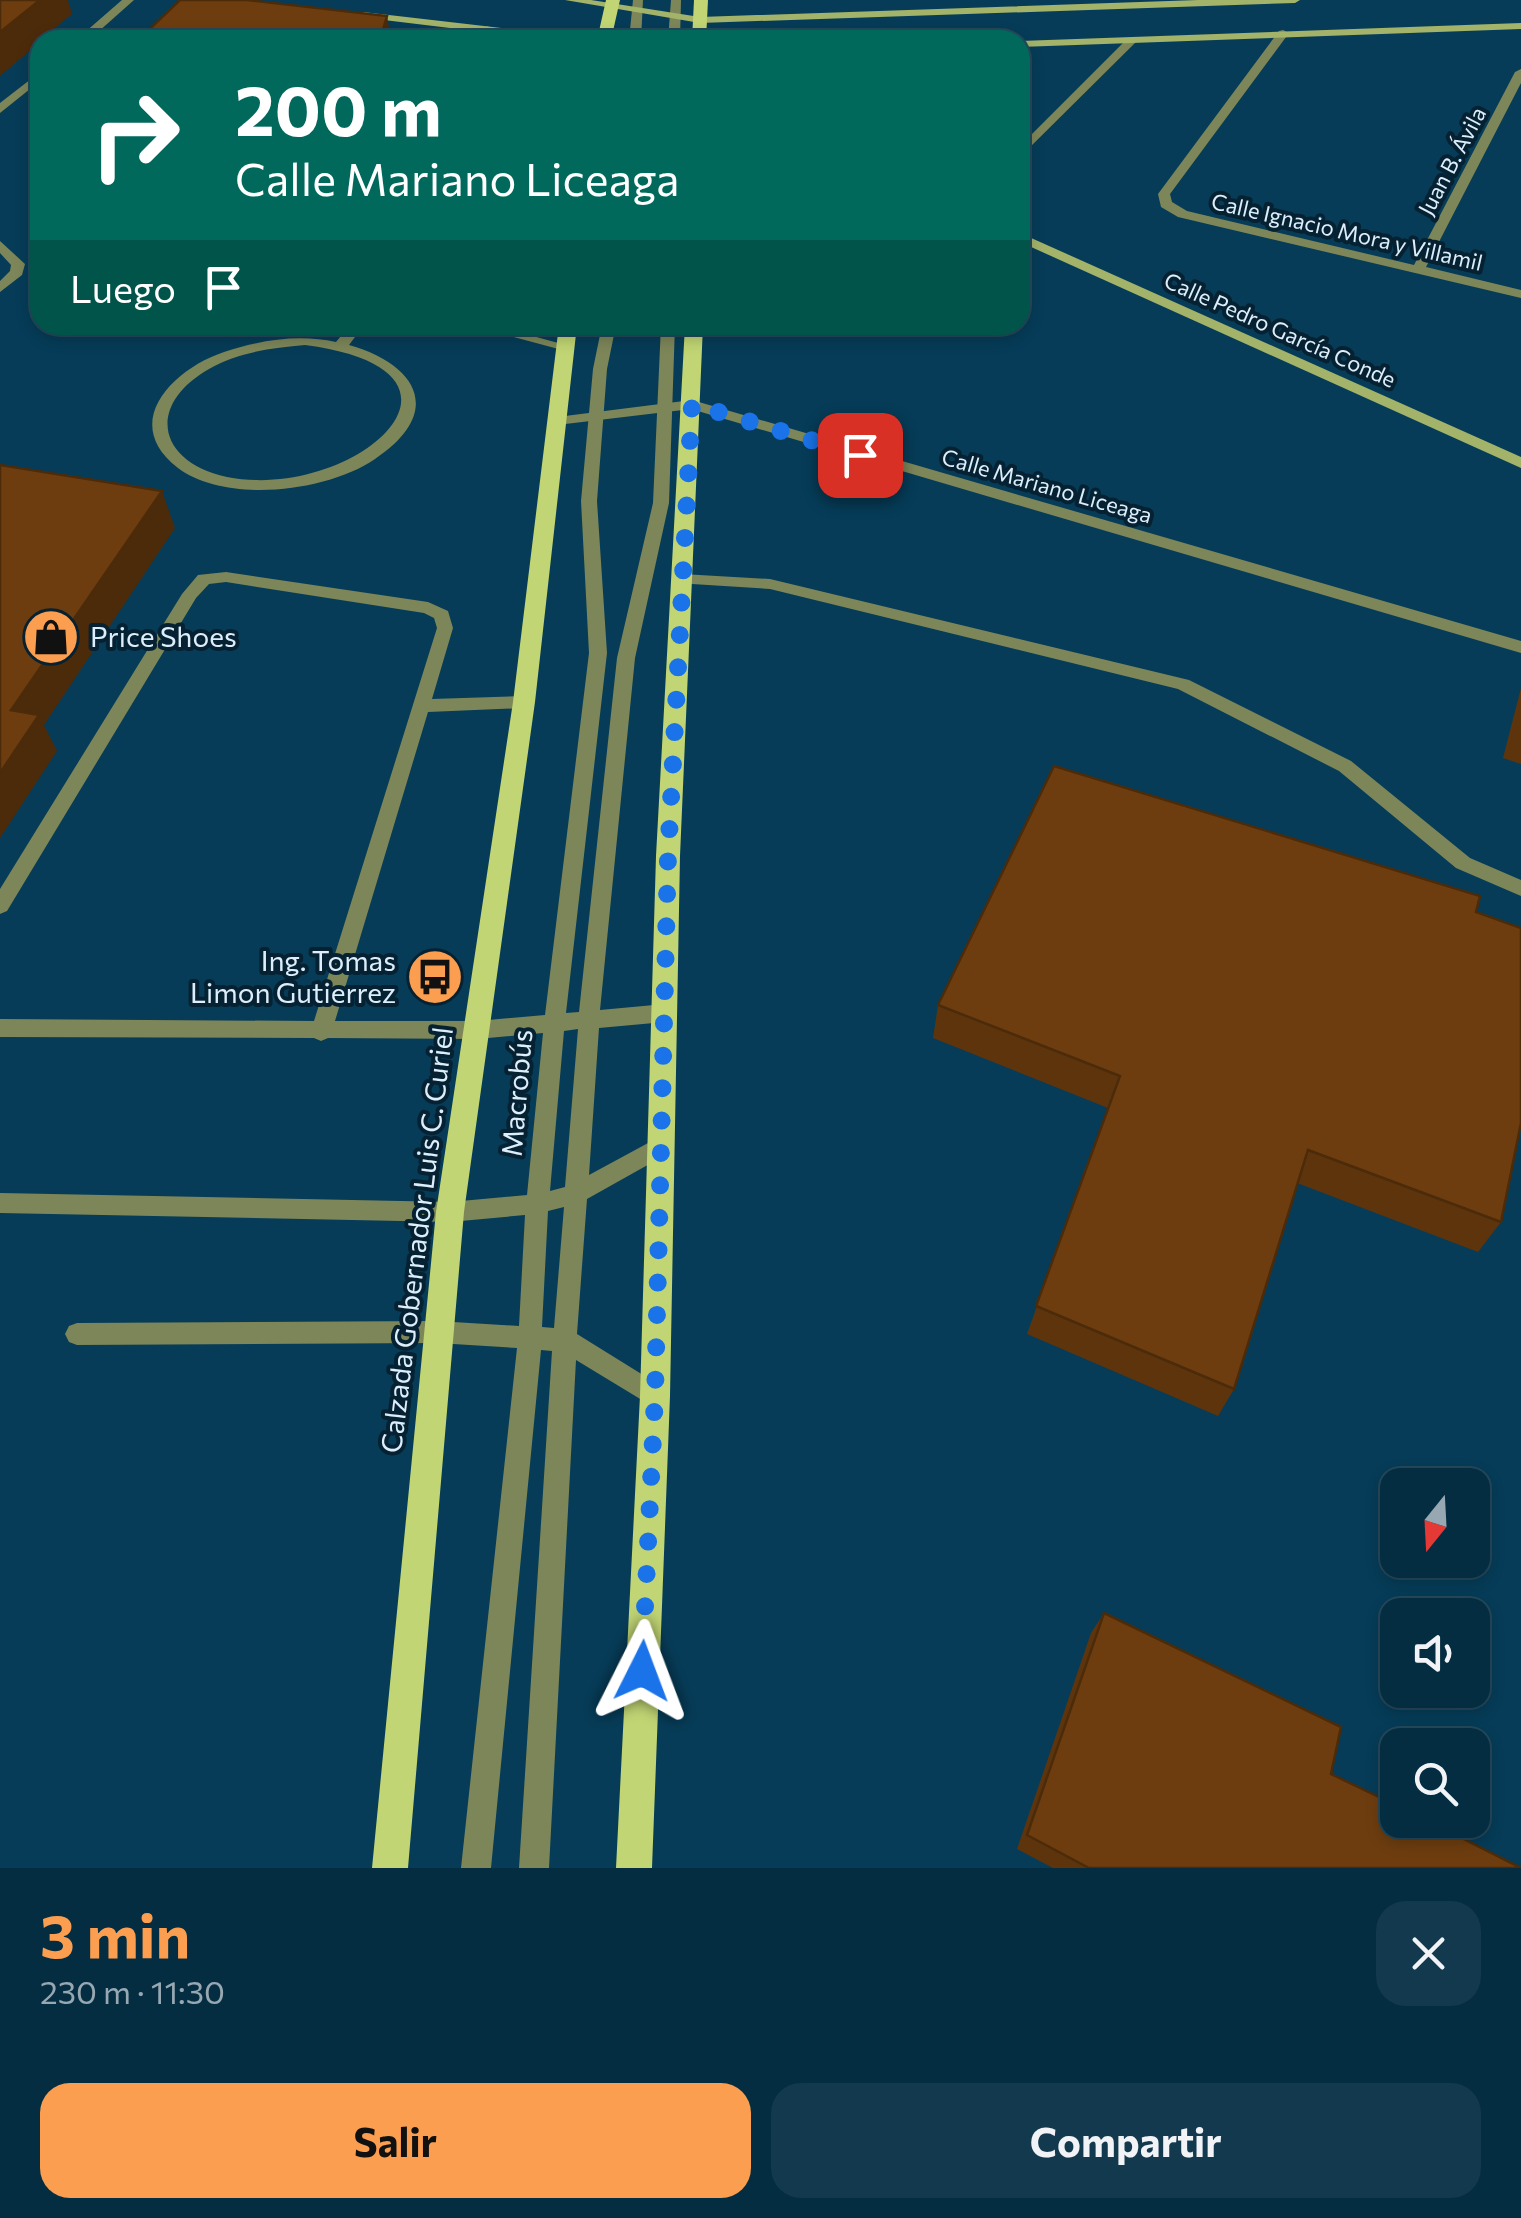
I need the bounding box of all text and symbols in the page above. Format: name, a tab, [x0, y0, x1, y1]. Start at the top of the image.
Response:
text: 200 m	[235, 65, 442, 150]
icon: right	[70, 70, 200, 200]
street label: Juan B. Ávila	[1412, 102, 1491, 220]
text: Calle Mariano Liceaga	[235, 150, 680, 205]
street label: Calle Ignacio Mora y Villamil	[1209, 187, 1485, 276]
icon: arrive	[196, 260, 251, 315]
text: Luego	[70, 264, 176, 311]
street label: Calle Pedro García Conde	[1160, 266, 1400, 393]
pin	[818, 413, 903, 498]
icon: arrive	[833, 428, 888, 483]
street label: Calle Mariano Liceaga	[939, 443, 1155, 528]
shop icon: Price Shoes	[21, 607, 81, 667]
place label: Price Shoes	[90, 619, 237, 653]
place label: Ing. Tomas Limon Gutierrez	[190, 943, 396, 1009]
bus stop icon: Ing. Tomas Limon Gutierrez	[405, 947, 465, 1007]
street label: Calzada Gobernador Luis C. Curiel	[373, 1025, 459, 1455]
street label: Macrobús	[494, 1028, 538, 1158]
north arrow	[1380, 1468, 1490, 1578]
map controls	[1380, 1468, 1490, 1838]
button: sound	[1380, 1598, 1490, 1708]
position arrow	[590, 1619, 694, 1723]
button: search	[1380, 1728, 1490, 1838]
text: 3 min	[40, 1897, 190, 1970]
button: close	[1376, 1901, 1481, 2006]
text: 230 m · 11:30	[40, 1971, 225, 2011]
button: Salir	[40, 2083, 751, 2198]
button: Compartir	[771, 2083, 1481, 2198]

